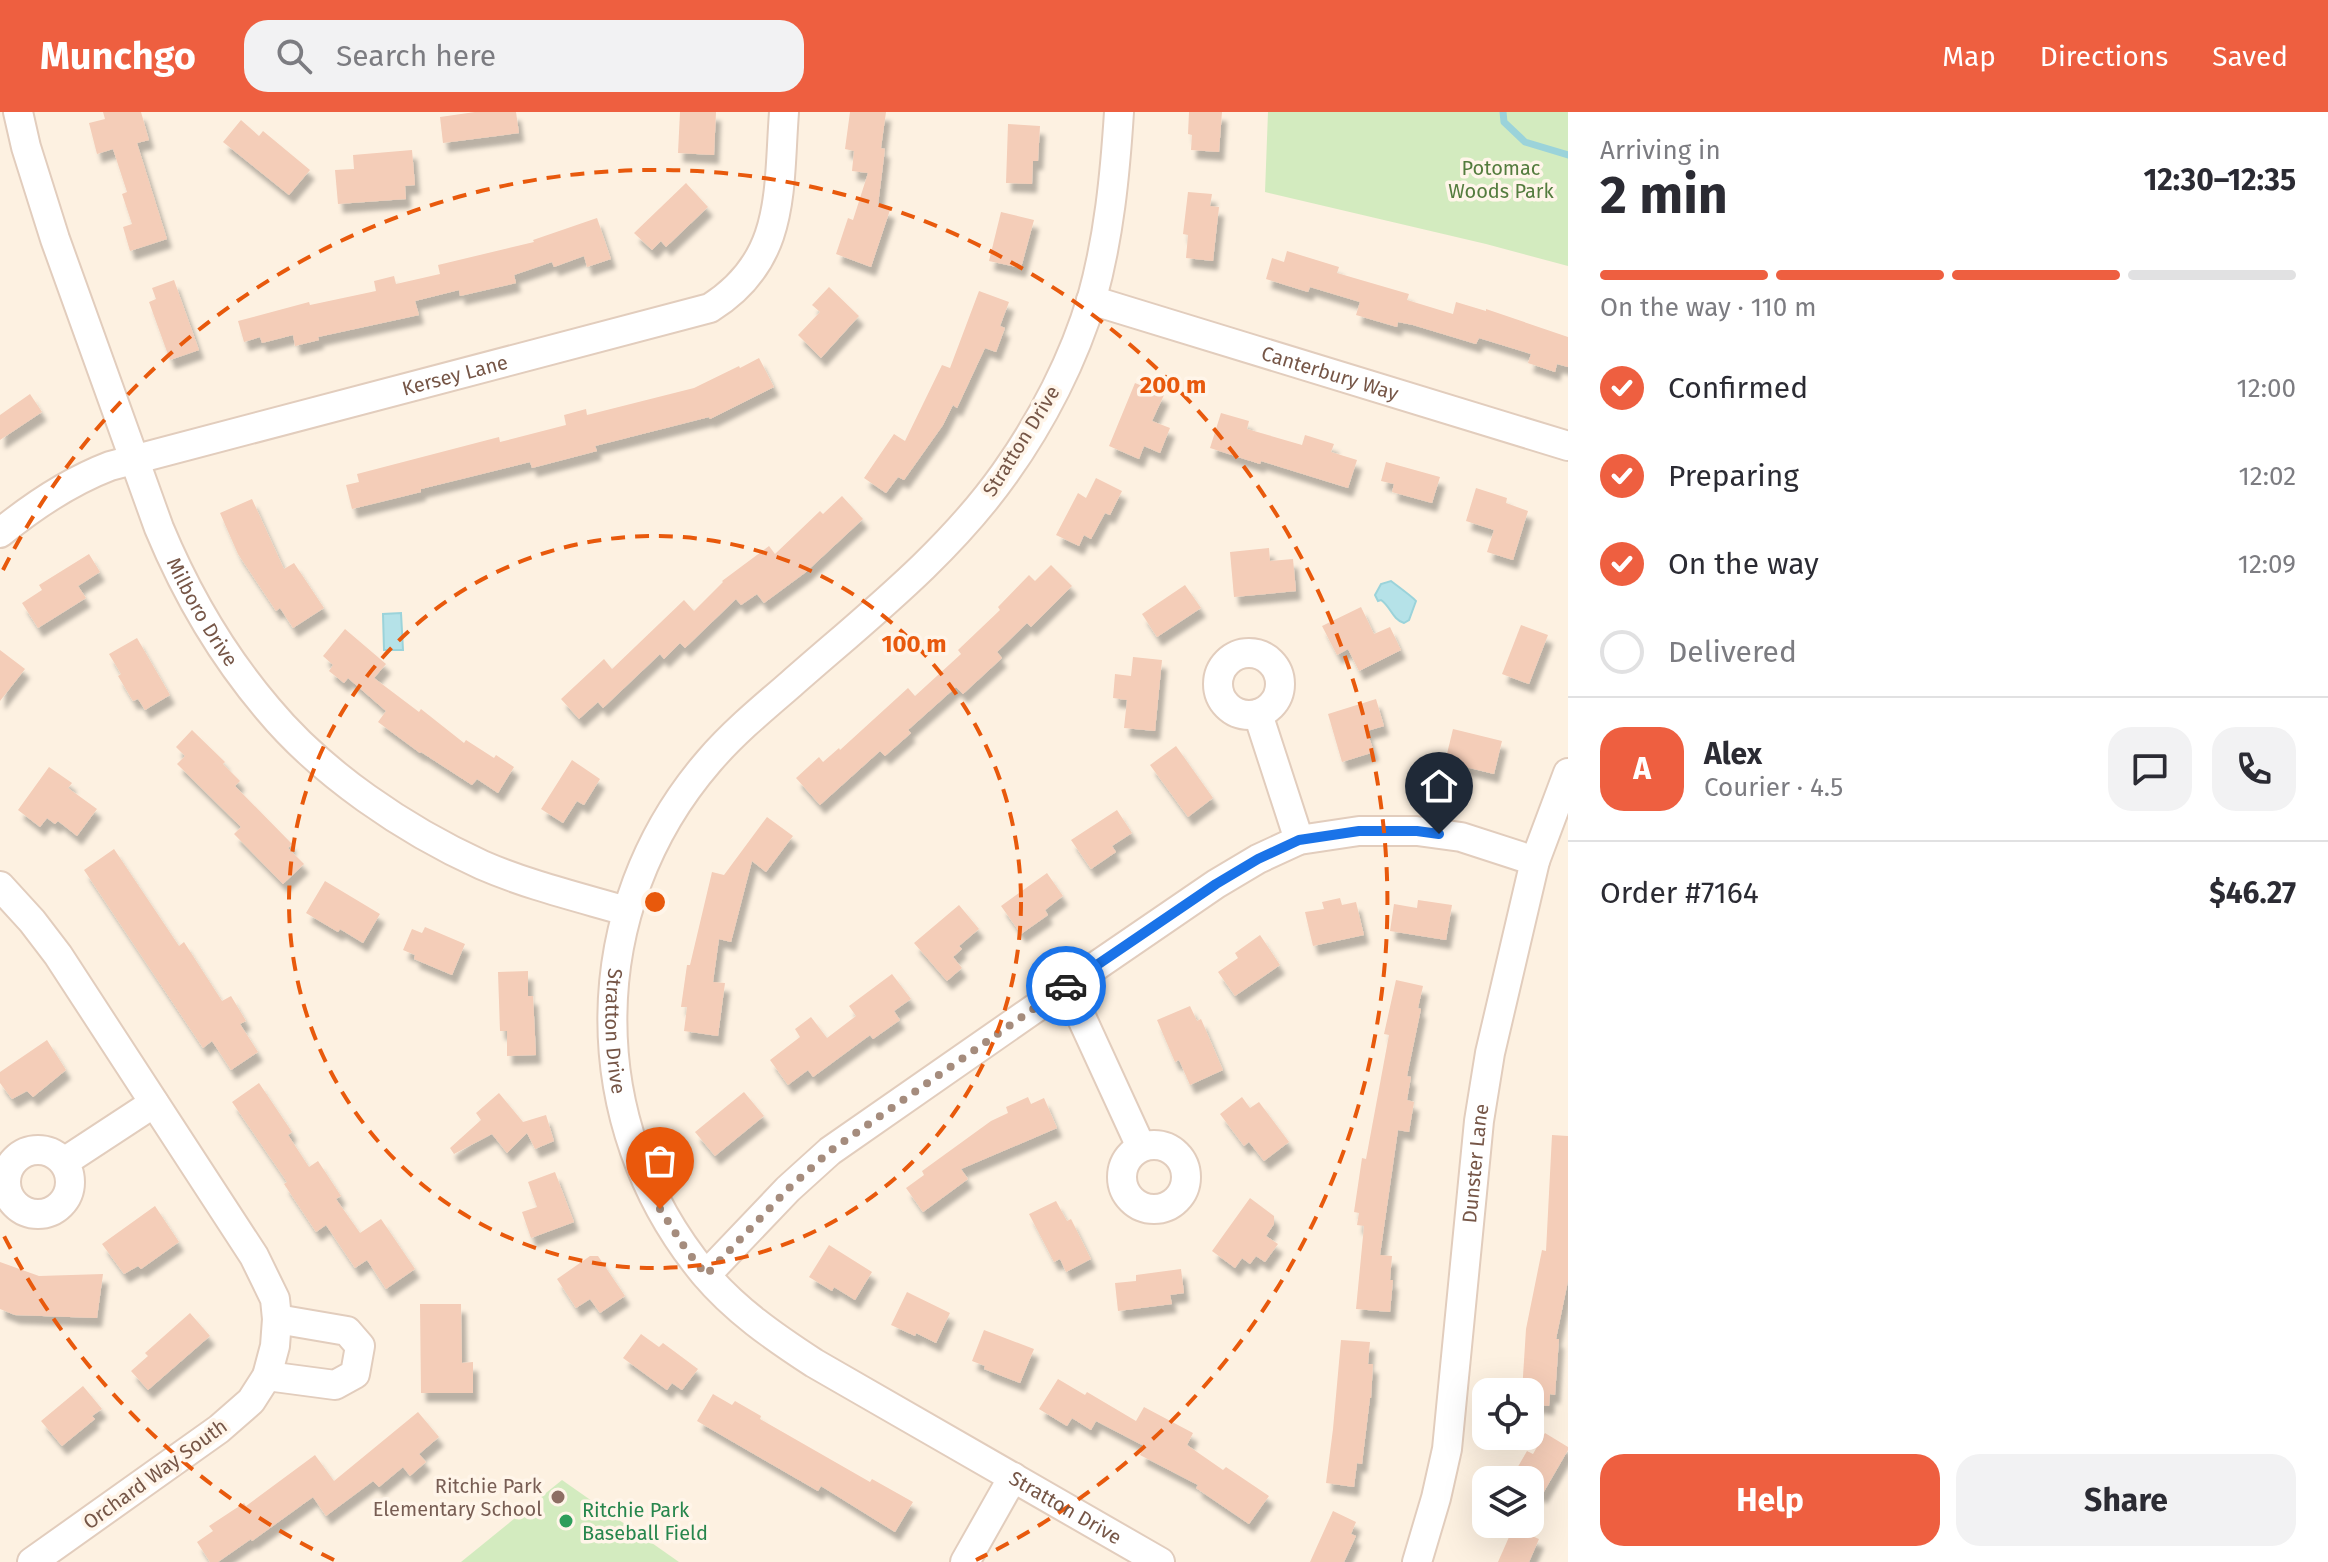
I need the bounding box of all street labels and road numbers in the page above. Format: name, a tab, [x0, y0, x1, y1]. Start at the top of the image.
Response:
street label: Canterbury Way	[1259, 341, 1402, 405]
street label: Kersey Lane	[399, 350, 510, 401]
street label: Stratton Drive	[978, 381, 1064, 501]
street label: Milboro Drive	[162, 554, 243, 671]
street label: Stratton Drive	[600, 967, 631, 1096]
street label: Dunster Lane	[1457, 1102, 1494, 1224]
street label: Orchard Way South	[78, 1414, 232, 1534]
street label: Stratton Drive	[1005, 1466, 1126, 1549]

